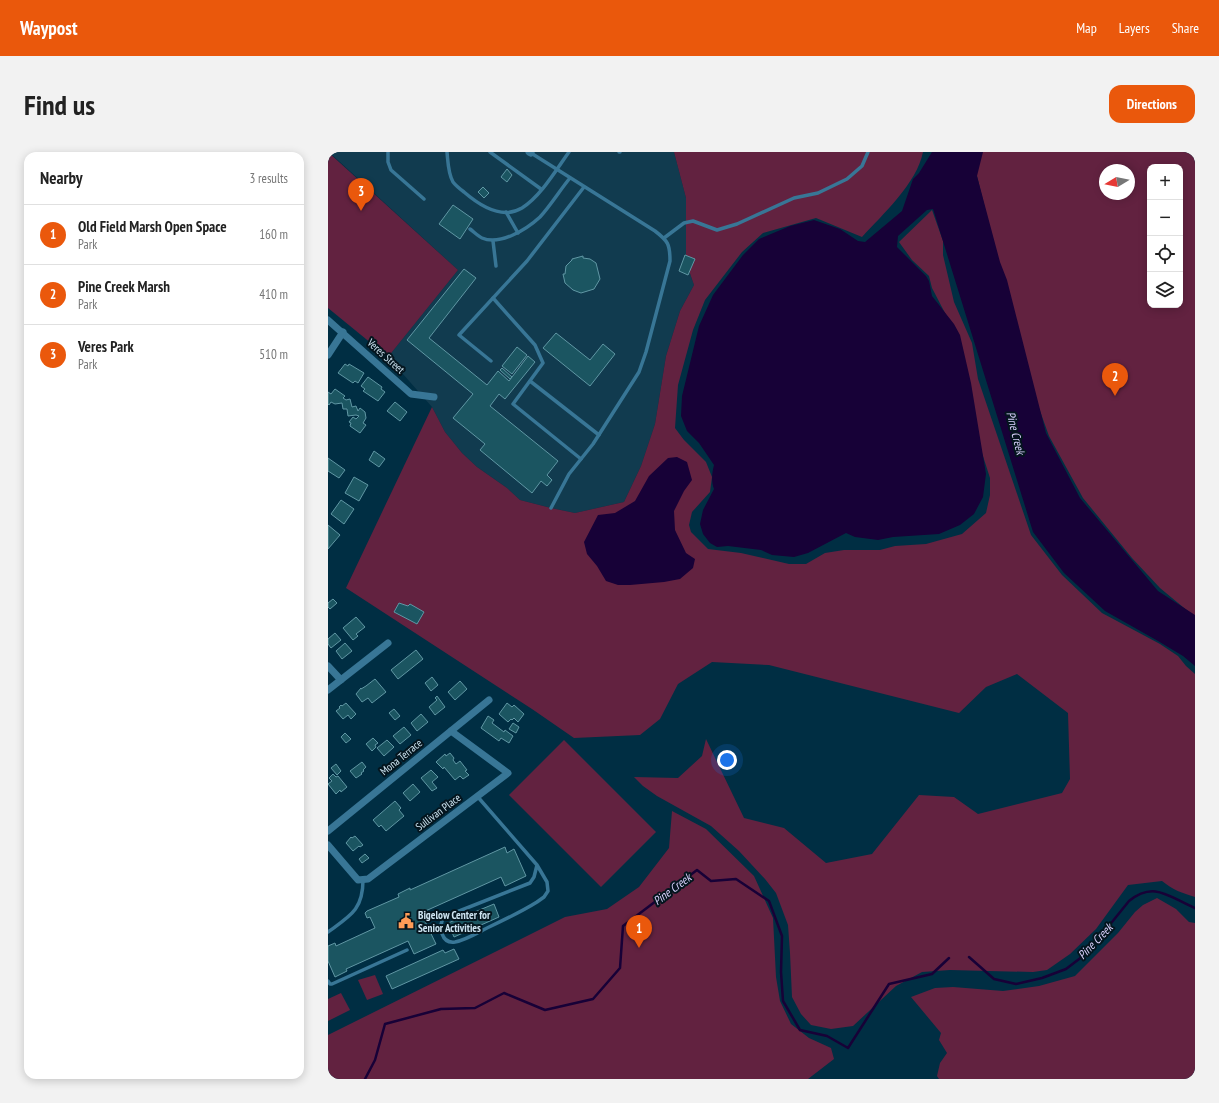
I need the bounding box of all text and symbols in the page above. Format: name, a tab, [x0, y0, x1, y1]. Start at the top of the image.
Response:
text: Waypost	[20, 16, 77, 40]
text: Map	[1076, 19, 1097, 37]
text: Layers	[1119, 19, 1150, 37]
text: Share	[1172, 19, 1199, 37]
button: Directions	[1109, 85, 1195, 123]
text: Find us	[24, 86, 95, 123]
north arrow	[1099, 164, 1135, 200]
map controls	[1147, 164, 1183, 308]
button: +	[1147, 164, 1183, 200]
text: Nearby	[40, 167, 83, 189]
text: 3 results	[249, 170, 288, 187]
pin: 3	[348, 178, 374, 211]
button: −	[1147, 200, 1183, 236]
text: Old Field Marsh Open Space	[78, 217, 227, 236]
text: 1	[50, 226, 56, 243]
text: 160 m	[259, 226, 288, 243]
text: Park	[78, 236, 97, 253]
button: locate	[1147, 236, 1183, 272]
button: layers	[1147, 272, 1183, 308]
text: Pine Creek Marsh	[78, 277, 170, 296]
text: 2	[50, 286, 56, 303]
text: 410 m	[259, 286, 288, 303]
text: Park	[78, 296, 97, 313]
street label: Veres Street	[364, 335, 408, 376]
text: Veres Park	[78, 337, 134, 356]
text: 3	[50, 346, 56, 363]
text: 510 m	[259, 346, 288, 363]
text: Park	[78, 356, 97, 373]
pin: 2	[1102, 363, 1128, 396]
water label: Pine Creek	[1003, 410, 1029, 457]
street label: Mona Terrace	[377, 736, 425, 778]
your location	[717, 750, 737, 770]
street label: Sullivan Place	[413, 790, 464, 834]
water label: Pine Creek	[650, 869, 695, 908]
place label: Bigelow Center for Senior Activities	[418, 908, 491, 935]
public building icon: Bigelow Center for Senior Activities	[397, 912, 415, 930]
pin: 1	[626, 915, 652, 948]
water label: Pine Creek	[1074, 919, 1117, 962]

